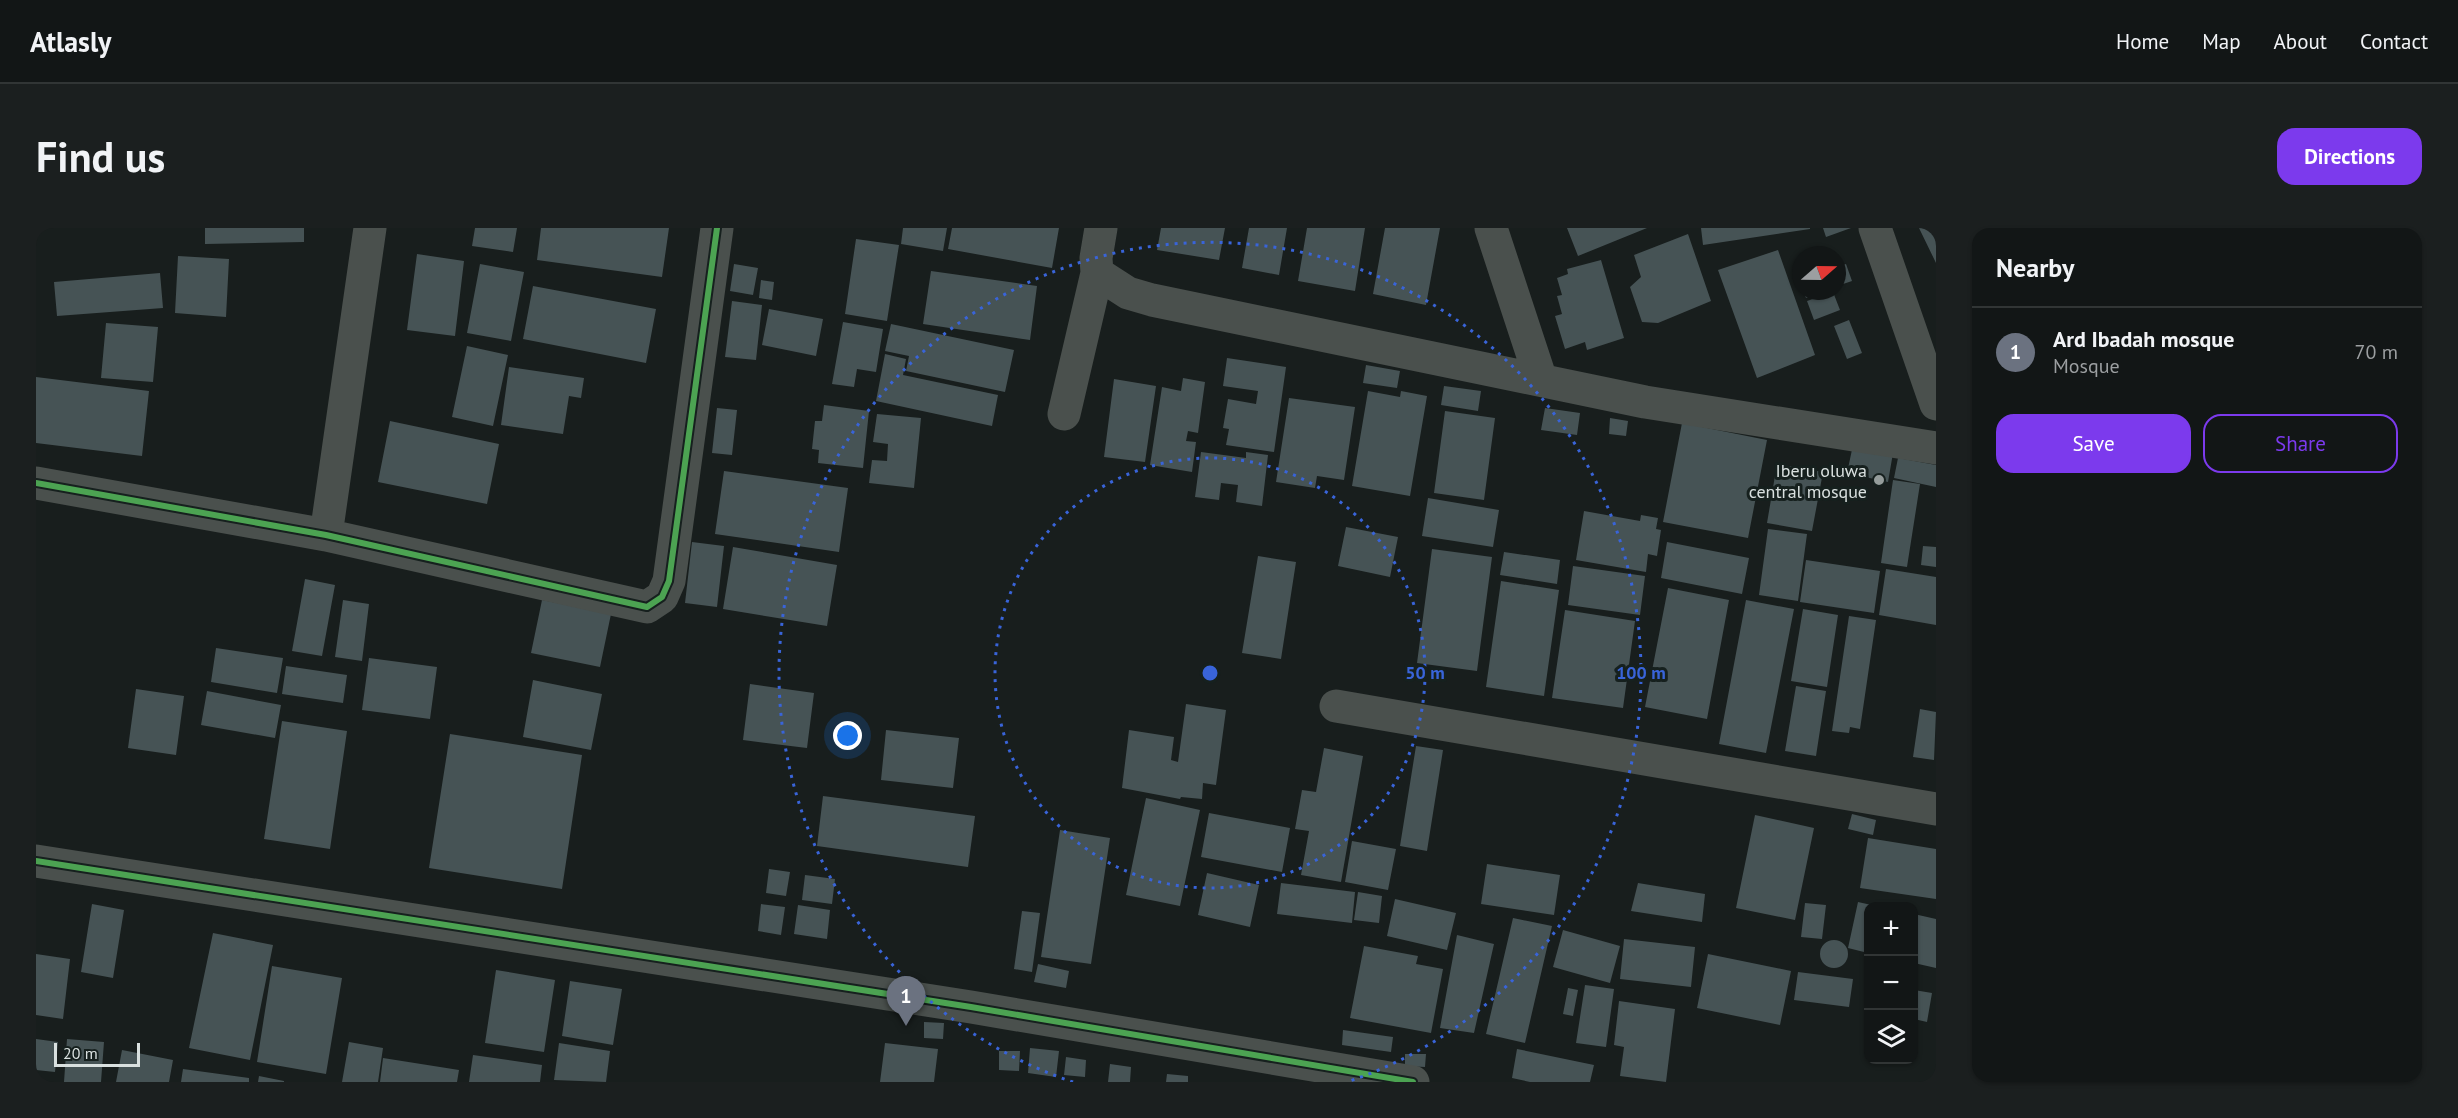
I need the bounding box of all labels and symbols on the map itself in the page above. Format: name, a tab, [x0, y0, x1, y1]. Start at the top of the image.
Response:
north arrow	[1792, 246, 1846, 300]
place label: Iberu oluwa central mosque	[1749, 459, 1867, 503]
marker: Iberu oluwa central mosque	[1872, 473, 1886, 487]
text: 50 m	[1405, 661, 1445, 684]
text: 100 m	[1616, 661, 1666, 684]
centre of rings	[1200, 663, 1220, 683]
your location	[833, 721, 862, 750]
pin: 1	[886, 976, 926, 1026]
scale bar	[54, 1040, 140, 1068]

